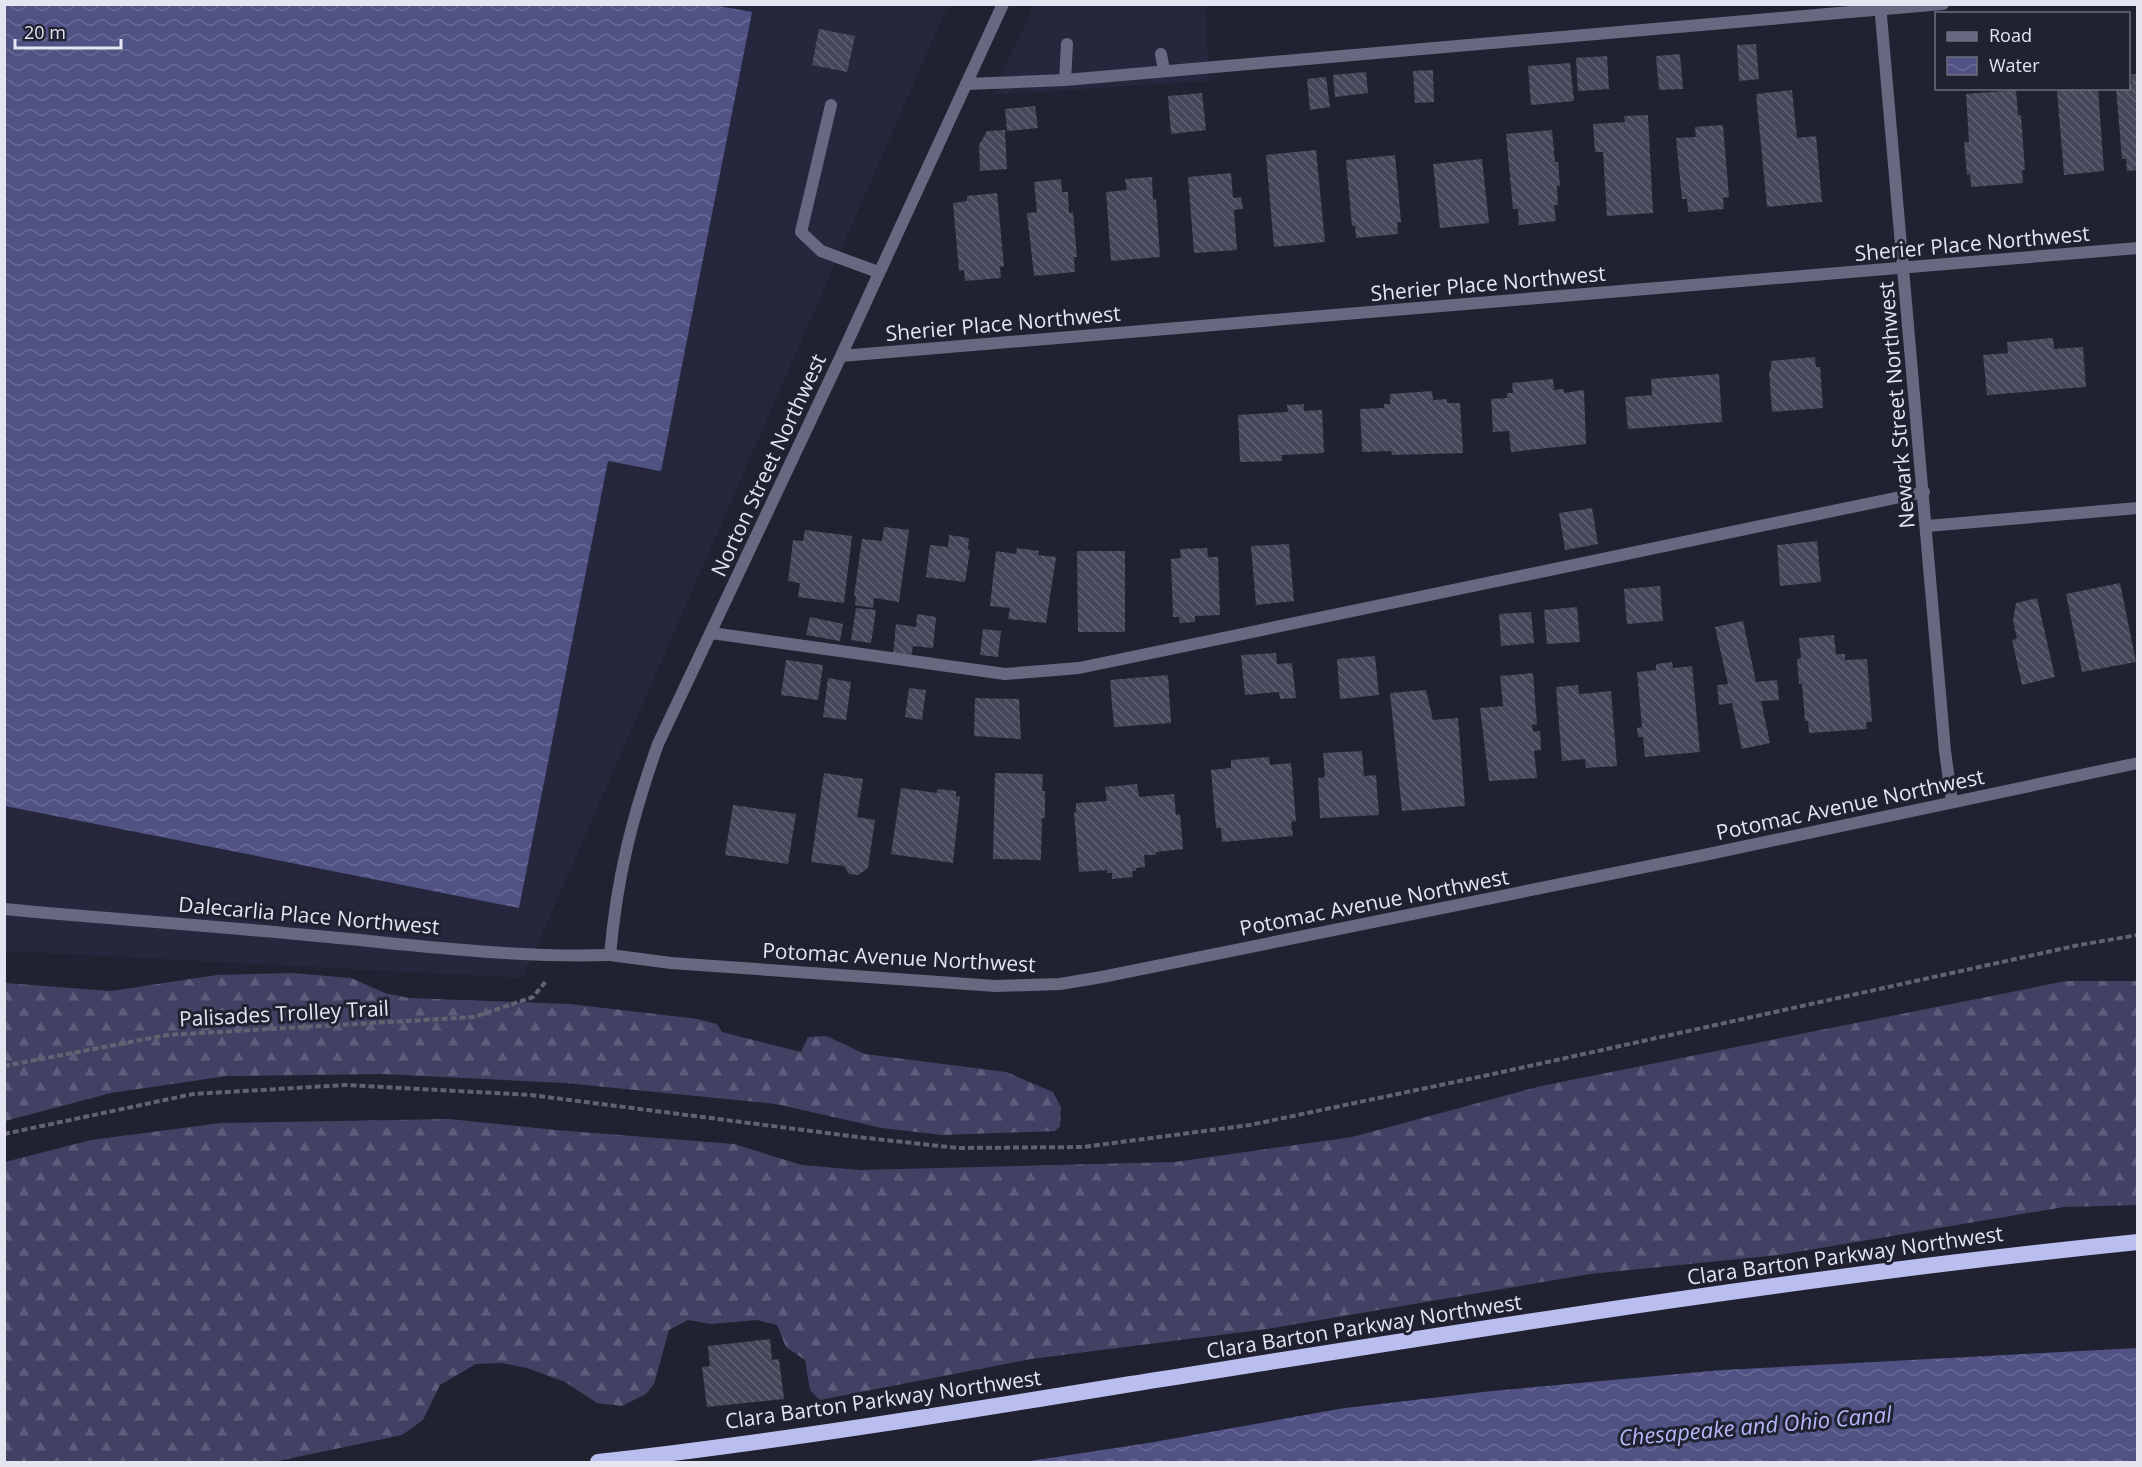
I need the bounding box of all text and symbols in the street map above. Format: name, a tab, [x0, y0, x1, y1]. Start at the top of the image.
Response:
scale bar	[15, 12, 122, 50]
legend	[1935, 12, 2130, 90]
text: 20 m	[24, 20, 66, 44]
text: Road	[1989, 23, 2032, 47]
text: Water	[1989, 53, 2040, 77]
street label: Sherier Place Northwest	[1853, 219, 2091, 267]
street label: Sherier Place Northwest	[1369, 259, 1607, 307]
street label: Newark Street Northwest	[1871, 280, 1921, 530]
street label: Sherier Place Northwest	[884, 299, 1122, 347]
street label: Norton Street Northwest	[704, 349, 832, 581]
street label: Potomac Avenue Northwest	[1713, 762, 1987, 846]
street label: Potomac Avenue Northwest	[1237, 862, 1511, 942]
street label: Dalecarlia Place Northwest	[177, 890, 441, 940]
street label: Potomac Avenue Northwest	[762, 936, 1036, 978]
street label: Palisades Trolley Trail	[178, 994, 390, 1032]
street label: Clara Barton Parkway Northwest	[1685, 1219, 2005, 1291]
street label: Clara Barton Parkway Northwest	[1204, 1287, 1524, 1365]
street label: Clara Barton Parkway Northwest	[723, 1363, 1043, 1435]
water label: Chesapeake and Ohio Canal	[1617, 1398, 1893, 1452]

